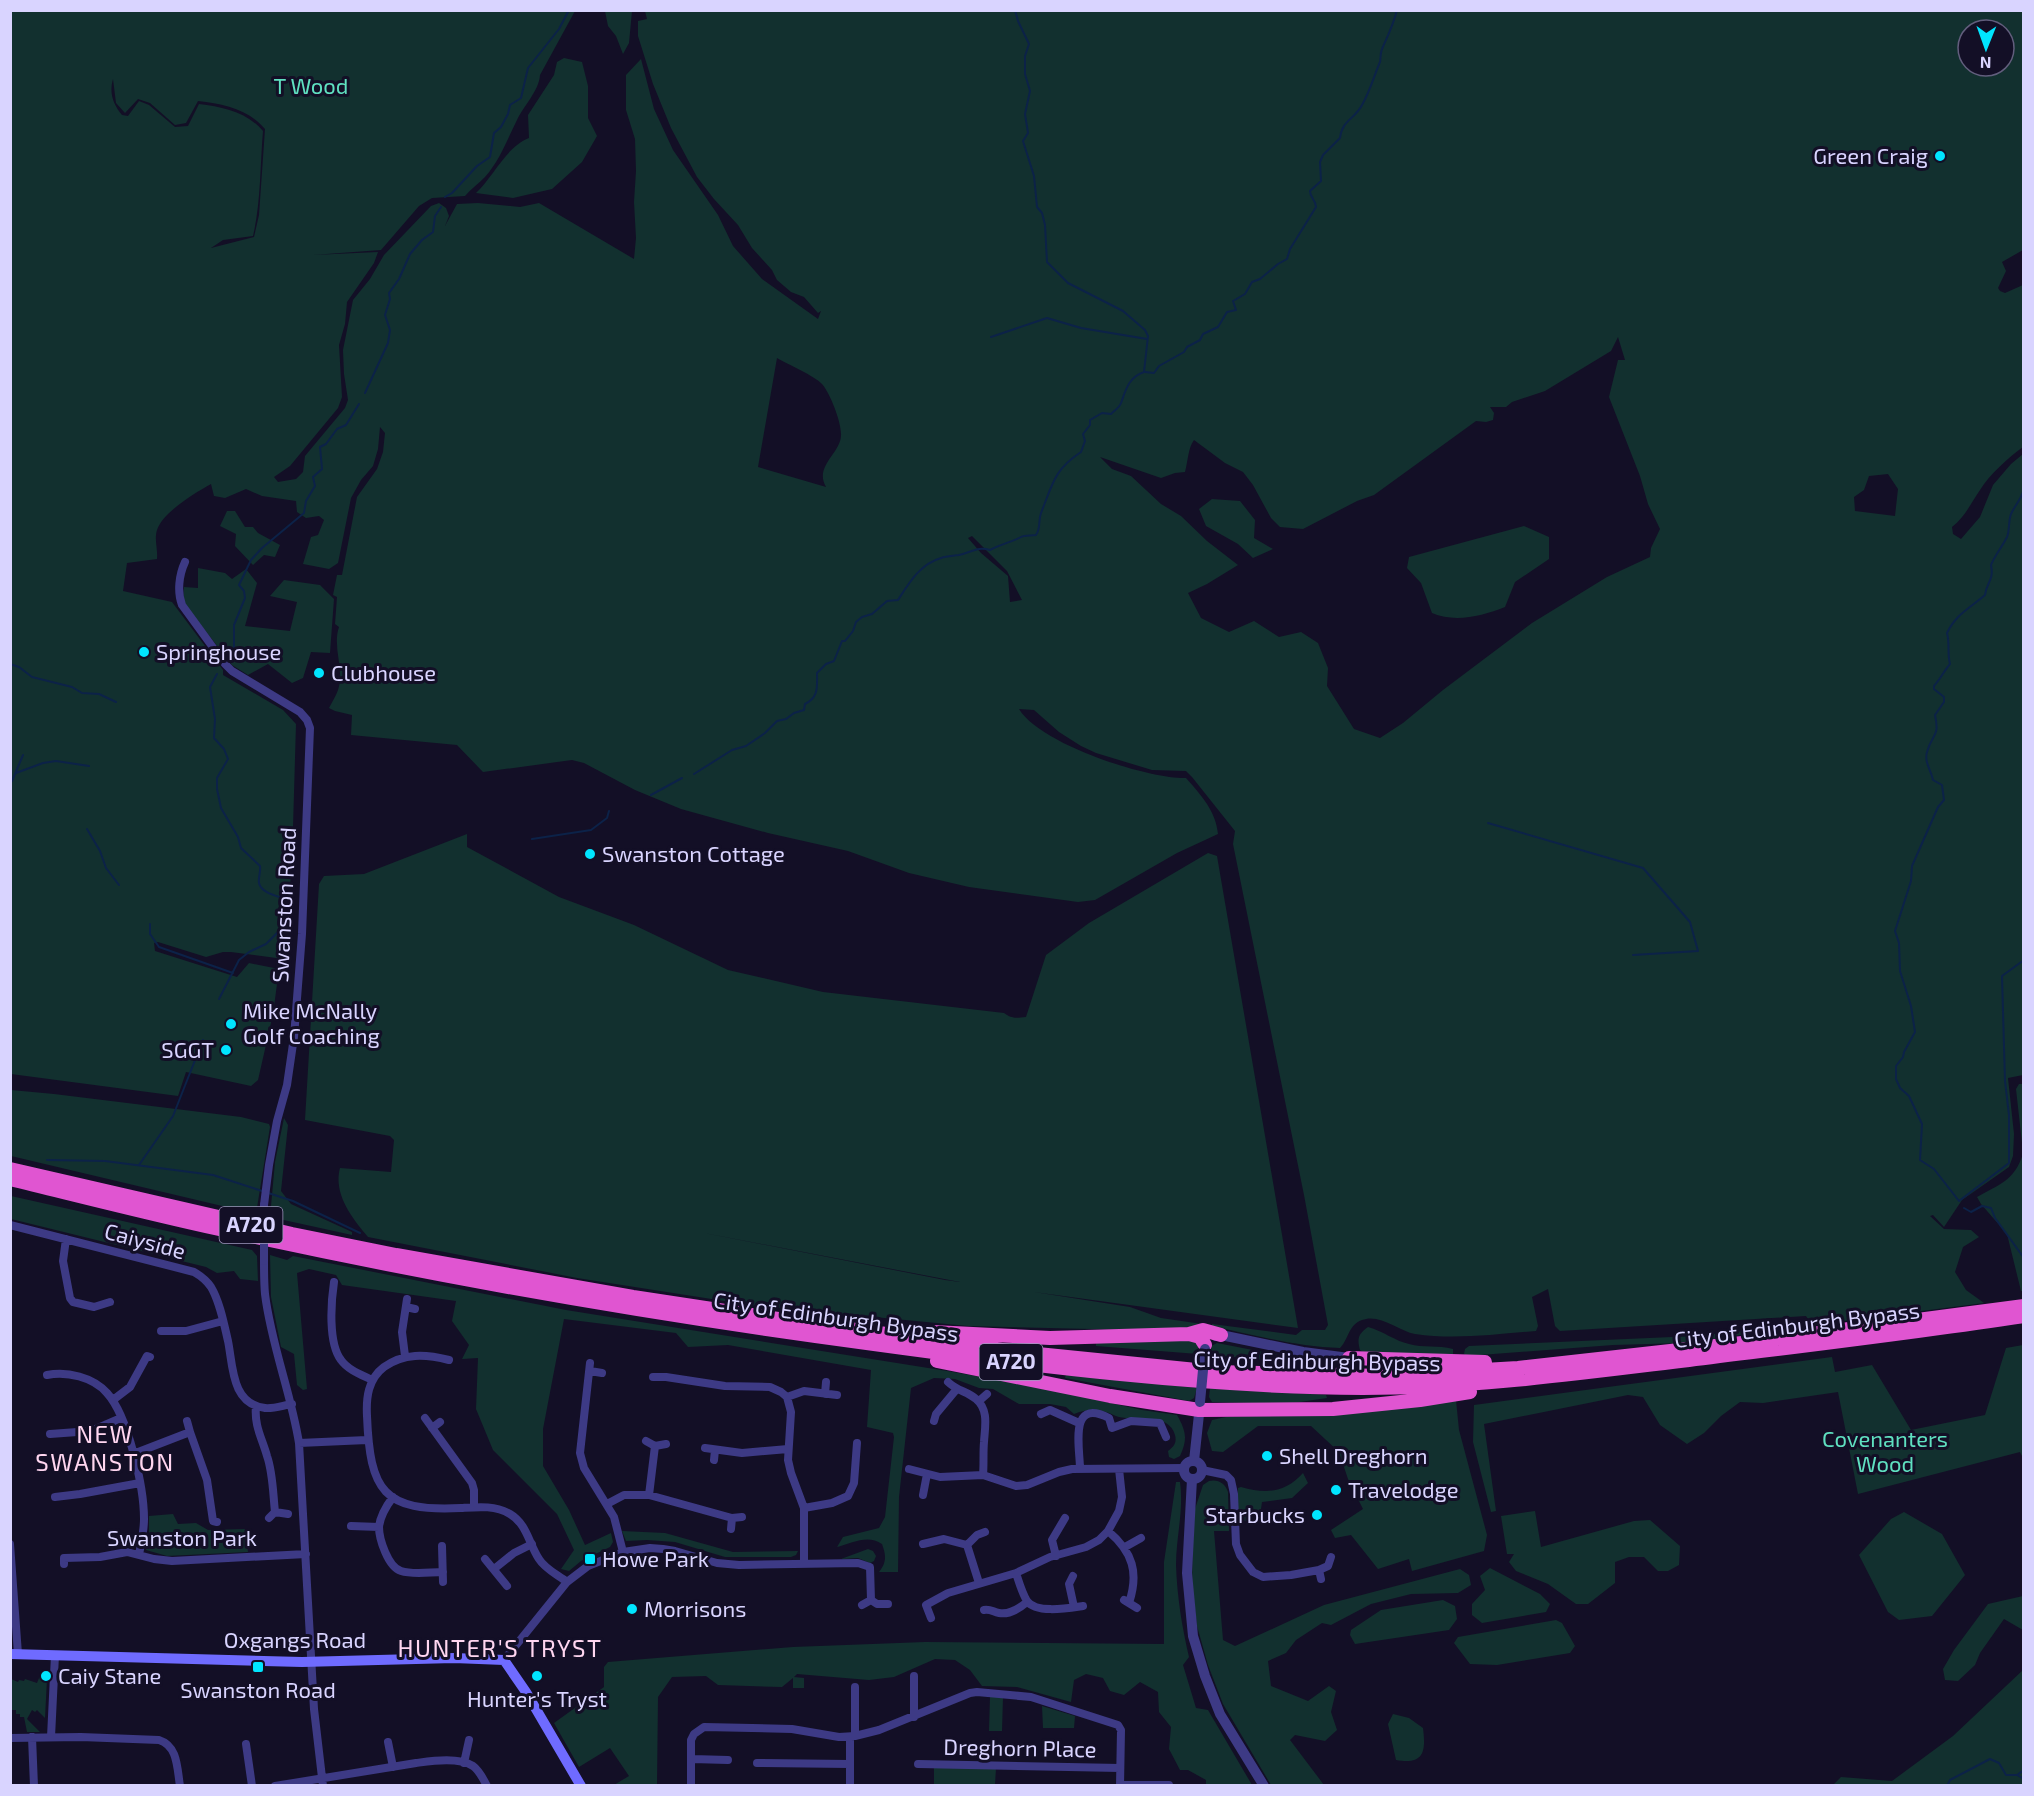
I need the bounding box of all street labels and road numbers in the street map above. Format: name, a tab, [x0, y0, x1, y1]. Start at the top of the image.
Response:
street label: Swanston Road	[266, 827, 300, 983]
road number: A720	[220, 1207, 282, 1243]
street label: Caiyside	[102, 1217, 189, 1263]
street label: City of Edinburgh Bypass	[712, 1286, 960, 1346]
street label: City of Edinburgh Bypass	[1673, 1296, 1921, 1352]
road number: A720	[980, 1344, 1042, 1380]
street label: City of Edinburgh Bypass	[1193, 1345, 1441, 1375]
street label: Swanston Park	[107, 1524, 257, 1550]
street label: Oxgangs Road	[224, 1626, 366, 1652]
street label: Dreghorn Place	[943, 1733, 1097, 1761]

